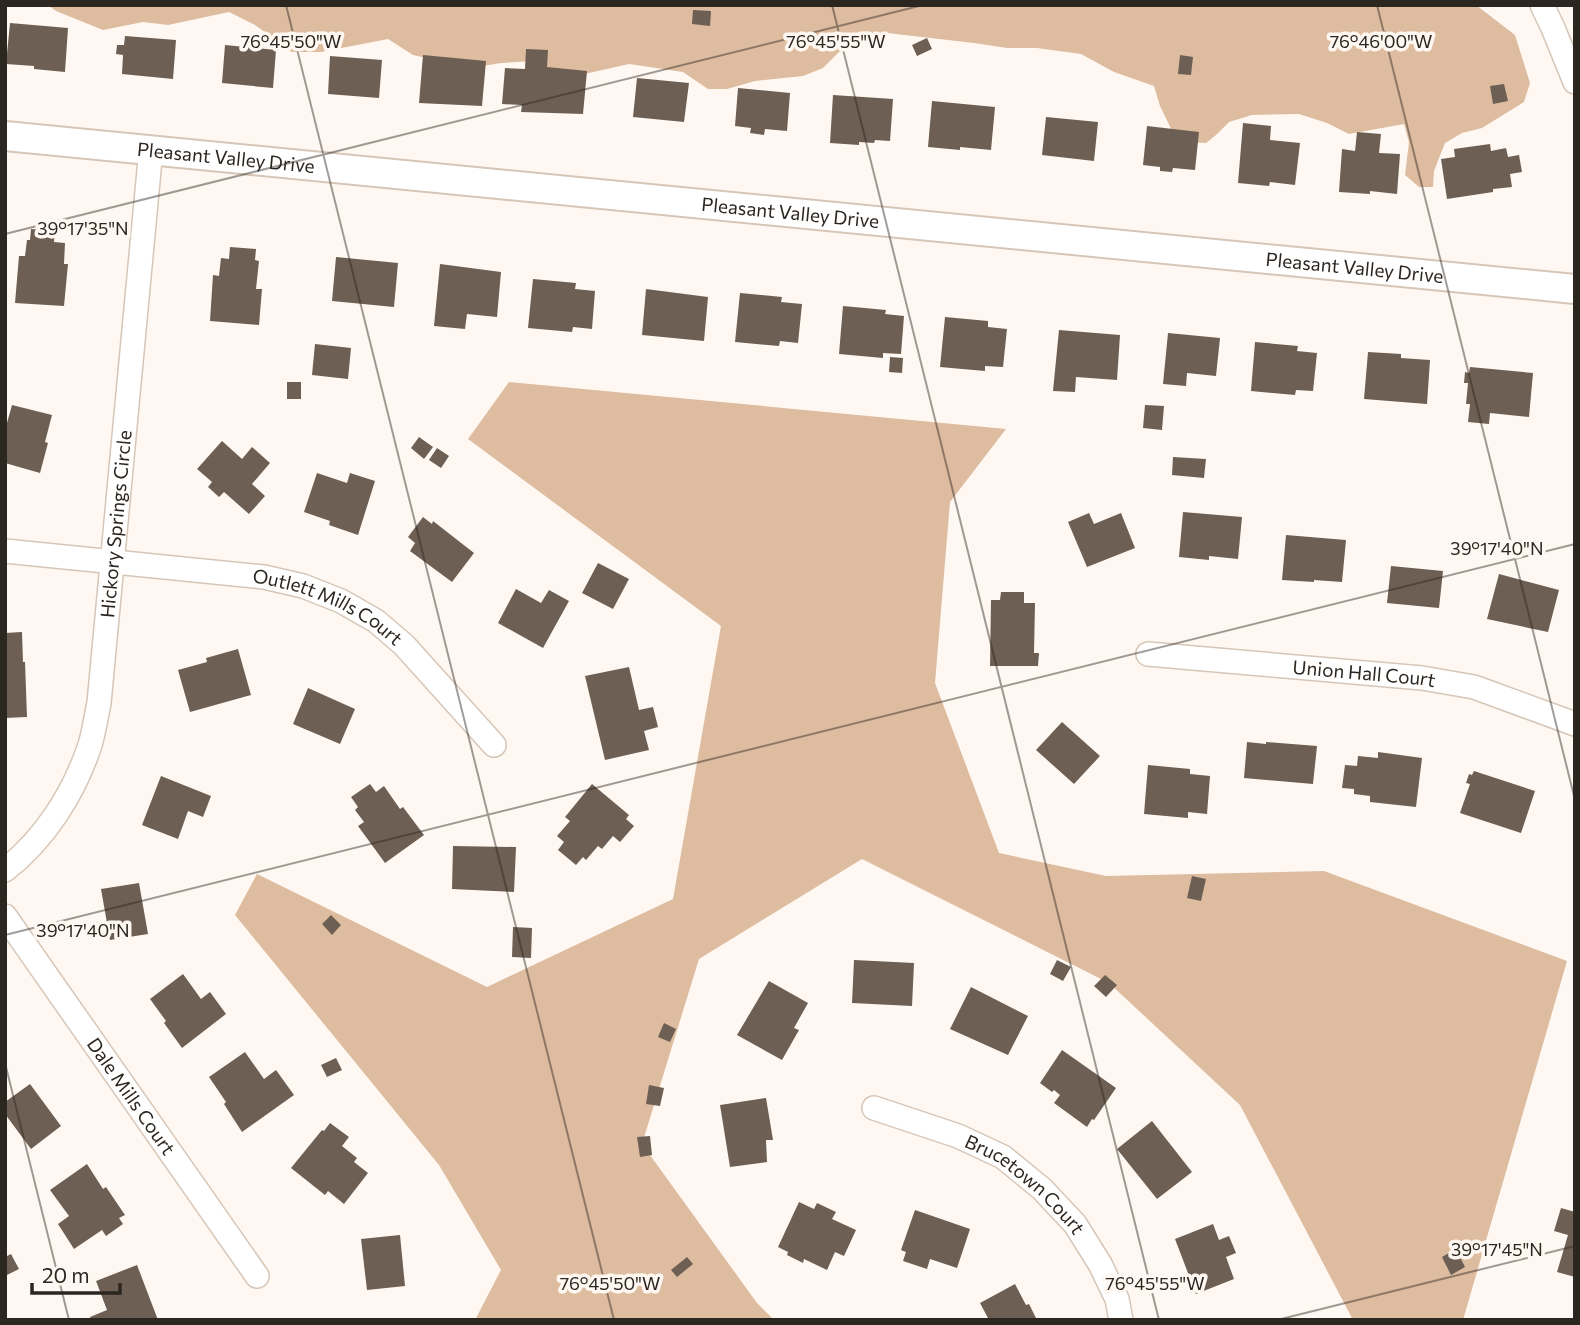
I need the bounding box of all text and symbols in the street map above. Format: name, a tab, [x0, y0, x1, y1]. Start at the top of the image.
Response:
text: 76°45'50"W	[241, 30, 341, 52]
text: 76°45'55"W	[786, 30, 886, 52]
text: 76°46'00"W	[1330, 30, 1432, 52]
street label: Pleasant Valley Drive	[136, 137, 316, 177]
street label: Pleasant Valley Drive	[700, 192, 880, 232]
text: 39°17'35"N	[37, 217, 129, 239]
street label: Pleasant Valley Drive	[1265, 247, 1445, 287]
street label: Hickory Springs Circle	[95, 429, 136, 619]
text: 39°17'40"N	[1450, 537, 1544, 559]
street label: Outlett Mills Court	[252, 564, 408, 650]
street label: Union Hall Court	[1292, 655, 1438, 691]
text: 39°17'40"N	[36, 919, 130, 941]
street label: Dale Mills Court	[83, 1033, 181, 1159]
street label: Brucetown Court	[962, 1129, 1090, 1238]
text: 39°17'45"N	[1451, 1238, 1543, 1260]
scale bar	[32, 1252, 119, 1296]
text: 20 m	[42, 1262, 90, 1287]
text: 76°45'50"W	[560, 1272, 660, 1294]
text: 76°45'55"W	[1105, 1272, 1205, 1294]

